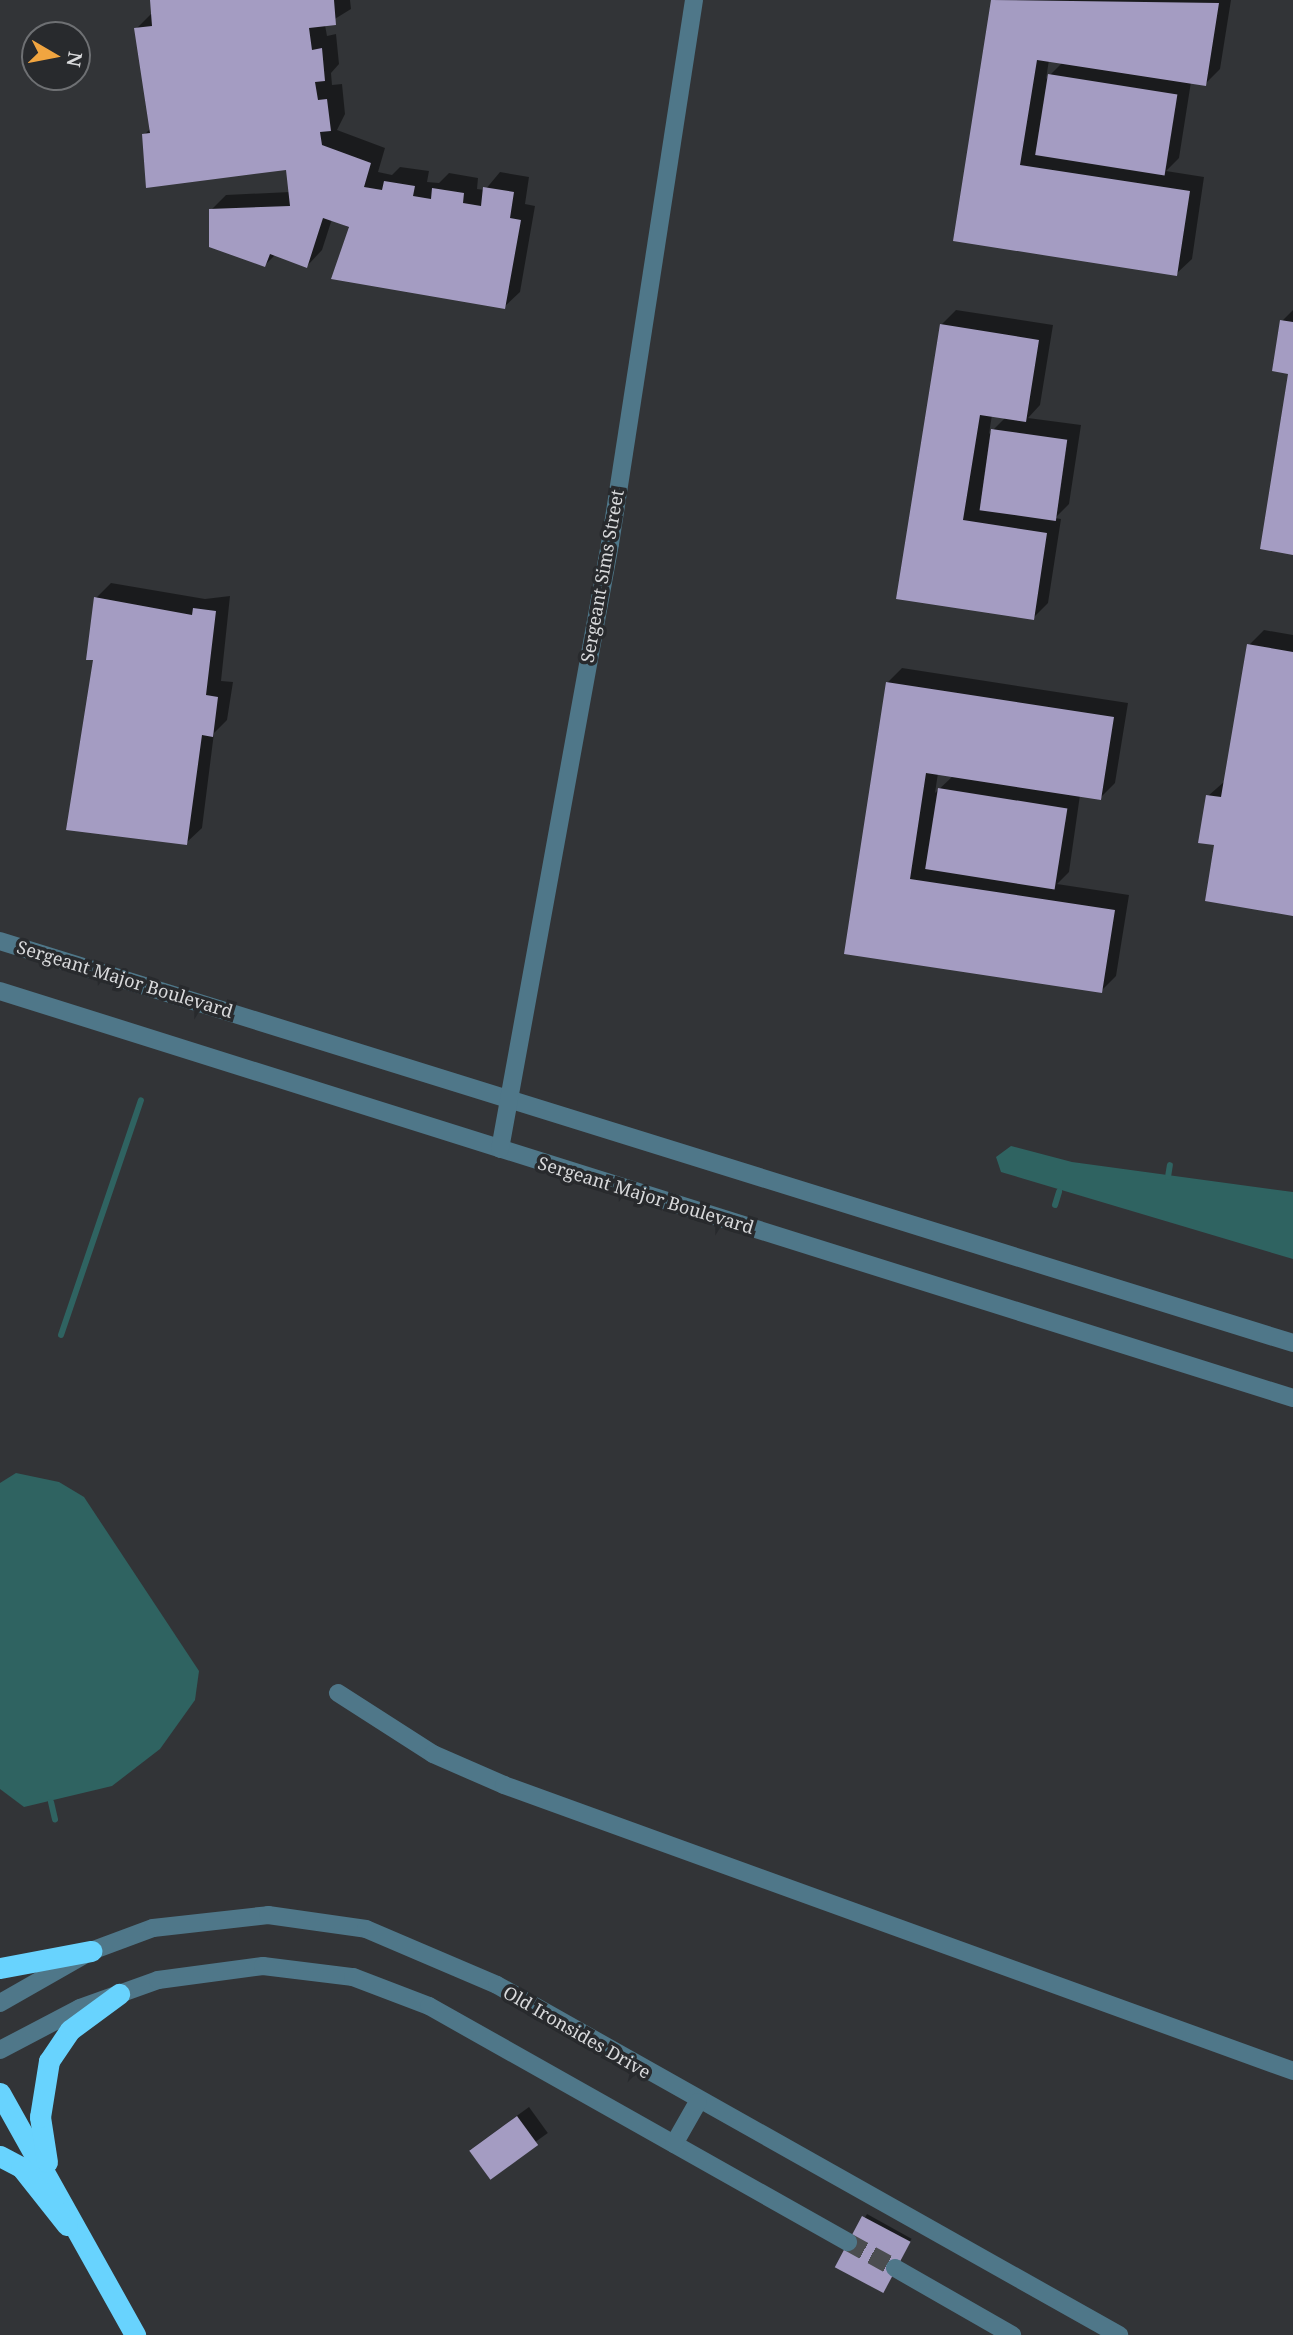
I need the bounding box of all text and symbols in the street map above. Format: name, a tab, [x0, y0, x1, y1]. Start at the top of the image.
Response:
north arrow	[21, 21, 91, 91]
text: N	[61, 50, 89, 69]
street label: Sergeant Sims Street	[576, 488, 628, 664]
street label: Sergeant Major Boulevard	[14, 936, 236, 1022]
street label: Sergeant Major Boulevard	[535, 1152, 757, 1238]
street label: Old Ironsides Drive	[500, 1981, 654, 2083]

